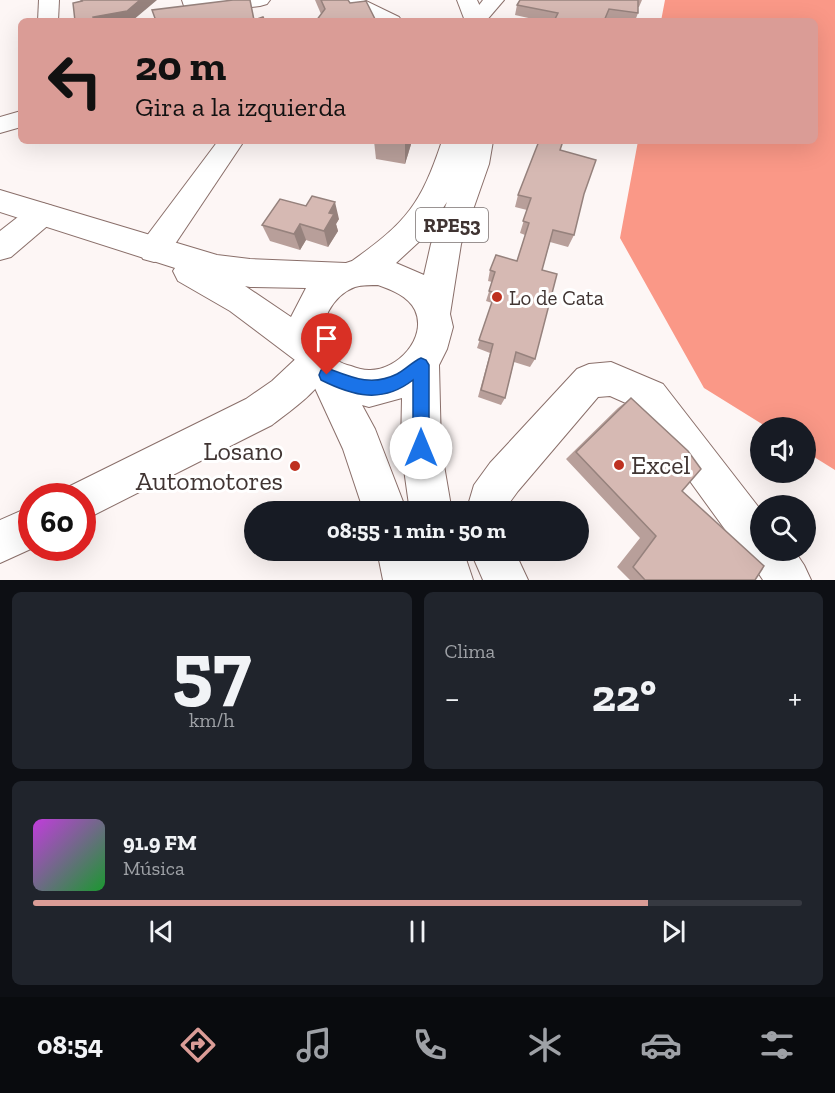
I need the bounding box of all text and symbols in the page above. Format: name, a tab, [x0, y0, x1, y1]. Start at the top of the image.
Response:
text: 20 m	[135, 40, 226, 91]
icon: left	[36, 42, 114, 120]
text: Gira a la izquierda	[135, 91, 346, 123]
road number: RPE53	[416, 208, 488, 242]
place label: Lo de Cata	[509, 285, 604, 310]
marker: Lo de Cata	[490, 290, 504, 304]
pin	[301, 313, 352, 375]
icon: arrive	[310, 322, 343, 355]
position arrow	[389, 416, 453, 480]
map controls	[750, 417, 816, 561]
button: sound	[750, 417, 816, 483]
place label: Losano Automotores	[136, 435, 283, 497]
place label: Excel	[631, 449, 690, 481]
marker: Excel	[612, 458, 626, 472]
marker: Losano Automotores	[288, 459, 302, 473]
speed limit sign: 60	[18, 483, 96, 561]
button: search	[750, 495, 816, 561]
text: 08:55 · 1 min · 50 m	[327, 517, 506, 544]
text: 57	[172, 622, 251, 716]
text: Clima	[445, 639, 495, 663]
text: 22°	[592, 669, 656, 723]
text: −	[445, 678, 460, 717]
text: +	[788, 678, 802, 717]
text: km/h	[189, 708, 235, 732]
text: 91.9 FM	[123, 829, 197, 856]
text: Música	[123, 856, 185, 880]
icon: previous	[145, 915, 178, 948]
icon: pause	[401, 915, 434, 948]
icon: next	[657, 915, 690, 948]
icon: directions	[177, 1024, 219, 1066]
icon: music	[293, 1024, 335, 1066]
icon: phone	[409, 1024, 451, 1066]
icon: climate	[524, 1024, 566, 1066]
icon: car	[640, 1024, 682, 1066]
icon: filters	[756, 1024, 798, 1066]
text: 08:54	[37, 1029, 103, 1061]

